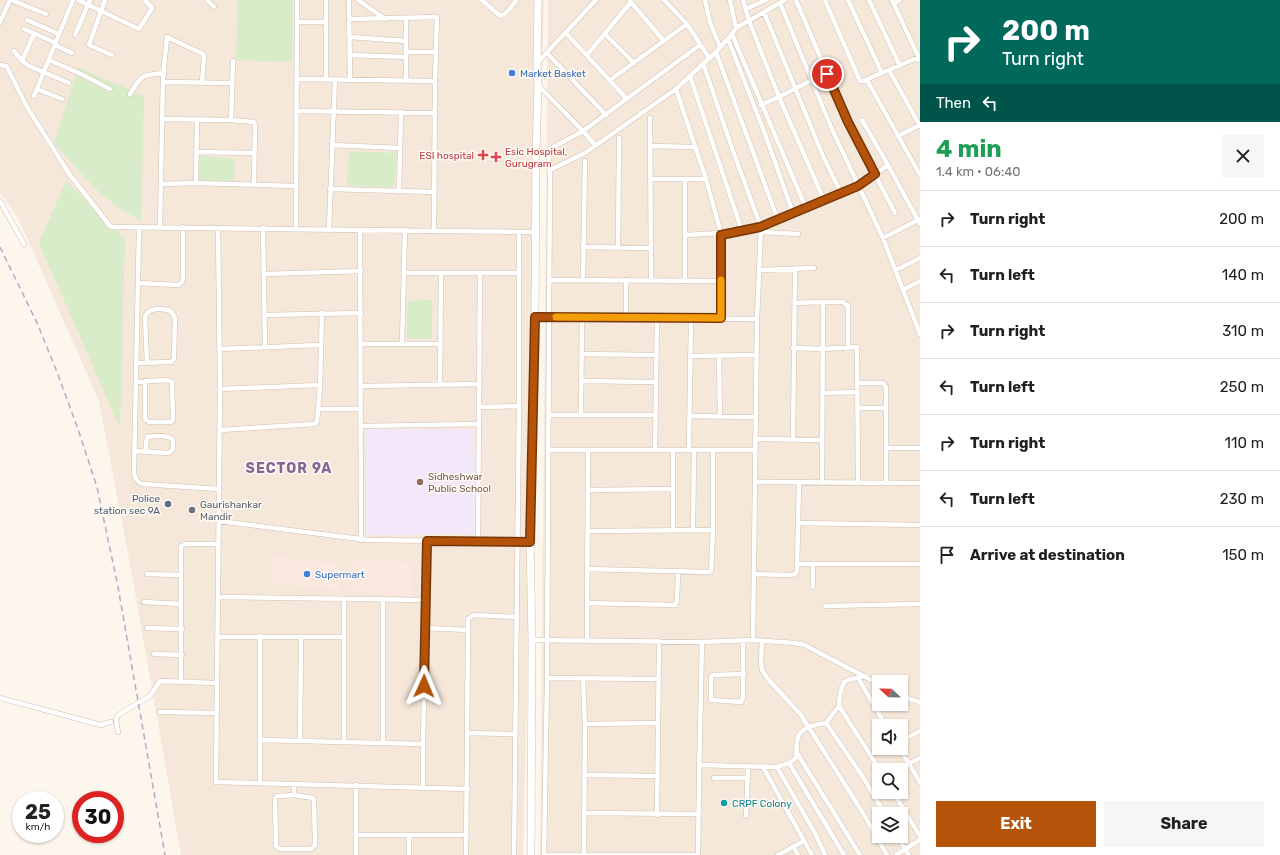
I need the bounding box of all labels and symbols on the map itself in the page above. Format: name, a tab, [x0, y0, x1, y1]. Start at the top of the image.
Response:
pin	[810, 57, 844, 91]
marker: Market Basket	[507, 68, 517, 78]
place label: Market Basket	[520, 68, 586, 80]
place label: Esic Hospital, Gurugram	[505, 146, 567, 170]
marker: ESI hospital	[477, 149, 489, 161]
place label: ESI hospital	[419, 150, 474, 162]
marker: Esic Hospital, Gurugram	[490, 151, 502, 163]
district label: SECTOR 9A	[246, 460, 332, 477]
place label: Sidheshwar Public School	[428, 471, 491, 495]
marker: Sidheshwar Public School	[415, 477, 425, 487]
place label: Police station sec 9A	[94, 493, 160, 517]
marker: Police station sec 9A	[163, 499, 173, 509]
place label: Gaurishankar Mandir	[200, 499, 262, 523]
marker: Gaurishankar Mandir	[187, 505, 197, 515]
marker: Supermart	[302, 569, 312, 579]
place label: Supermart	[315, 569, 365, 581]
position arrow	[403, 665, 445, 707]
north arrow	[872, 675, 908, 711]
speed limit sign: 30	[72, 791, 124, 843]
marker: CRPF Colony	[719, 798, 729, 808]
place label: CRPF Colony	[732, 798, 792, 810]

